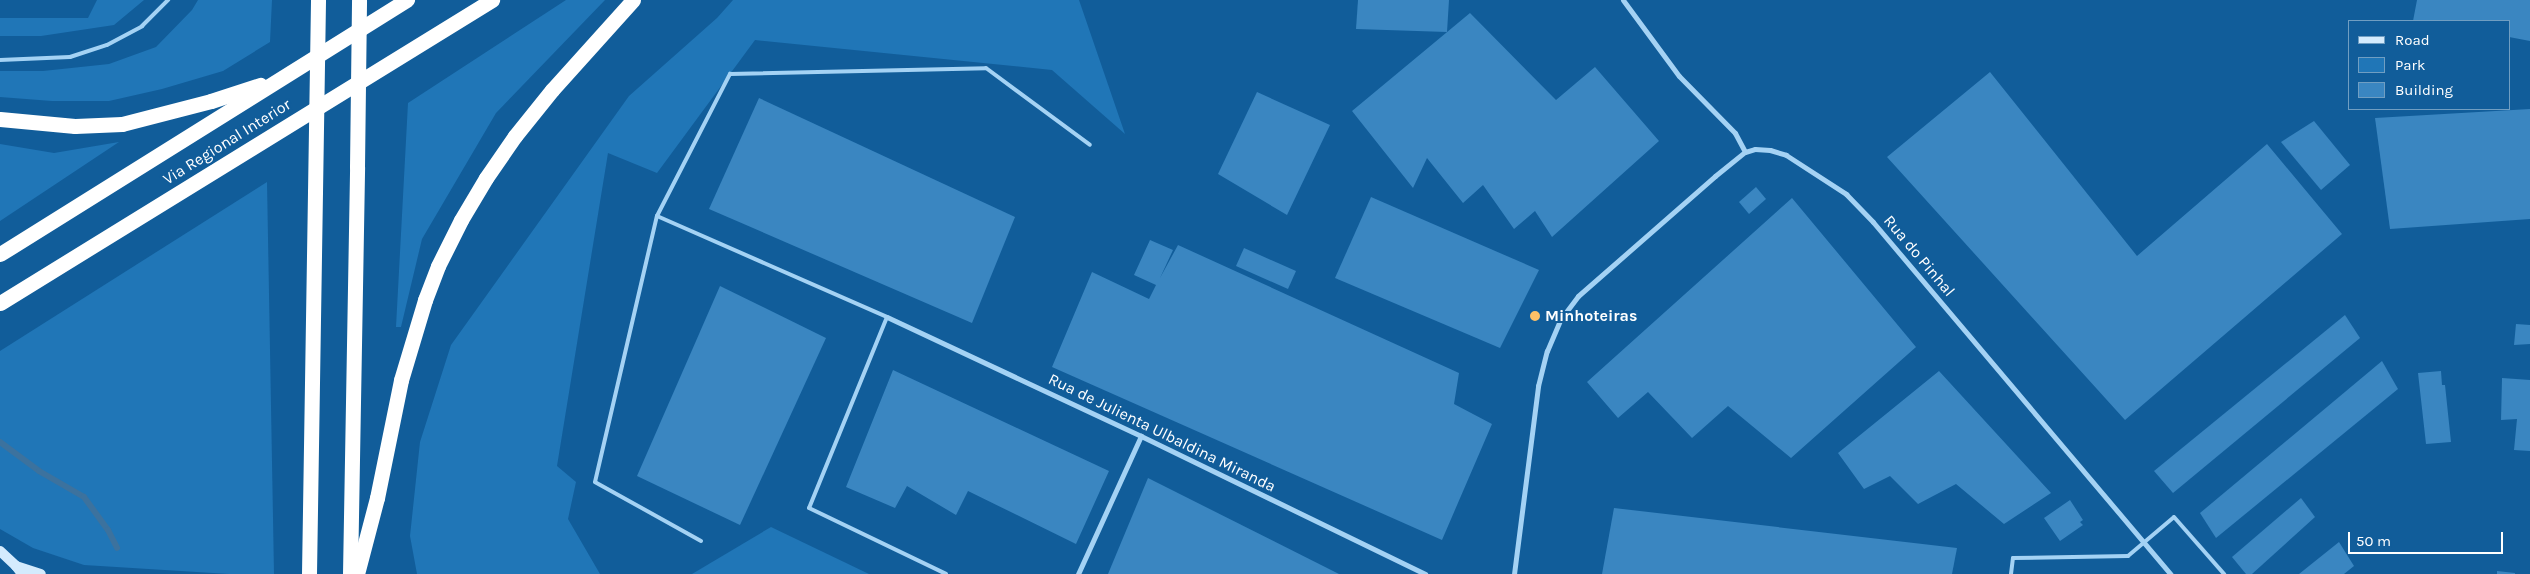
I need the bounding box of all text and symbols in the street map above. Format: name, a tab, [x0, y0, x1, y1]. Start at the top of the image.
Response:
legend	[2348, 20, 2510, 110]
text: Road	[2395, 31, 2430, 49]
text: Park	[2395, 56, 2425, 74]
text: Building	[2395, 81, 2453, 99]
street label: Via Regional Interior	[160, 95, 294, 189]
street label: Rua do Pinhal	[1879, 211, 1959, 301]
place label: Minhoteiras	[1545, 306, 1637, 326]
marker: Minhoteiras	[1529, 310, 1541, 322]
street label: Rua de Julienta Ulbaldina Miranda	[1045, 369, 1279, 497]
scale bar	[2350, 522, 2505, 554]
text: 50 m	[2356, 532, 2391, 550]

